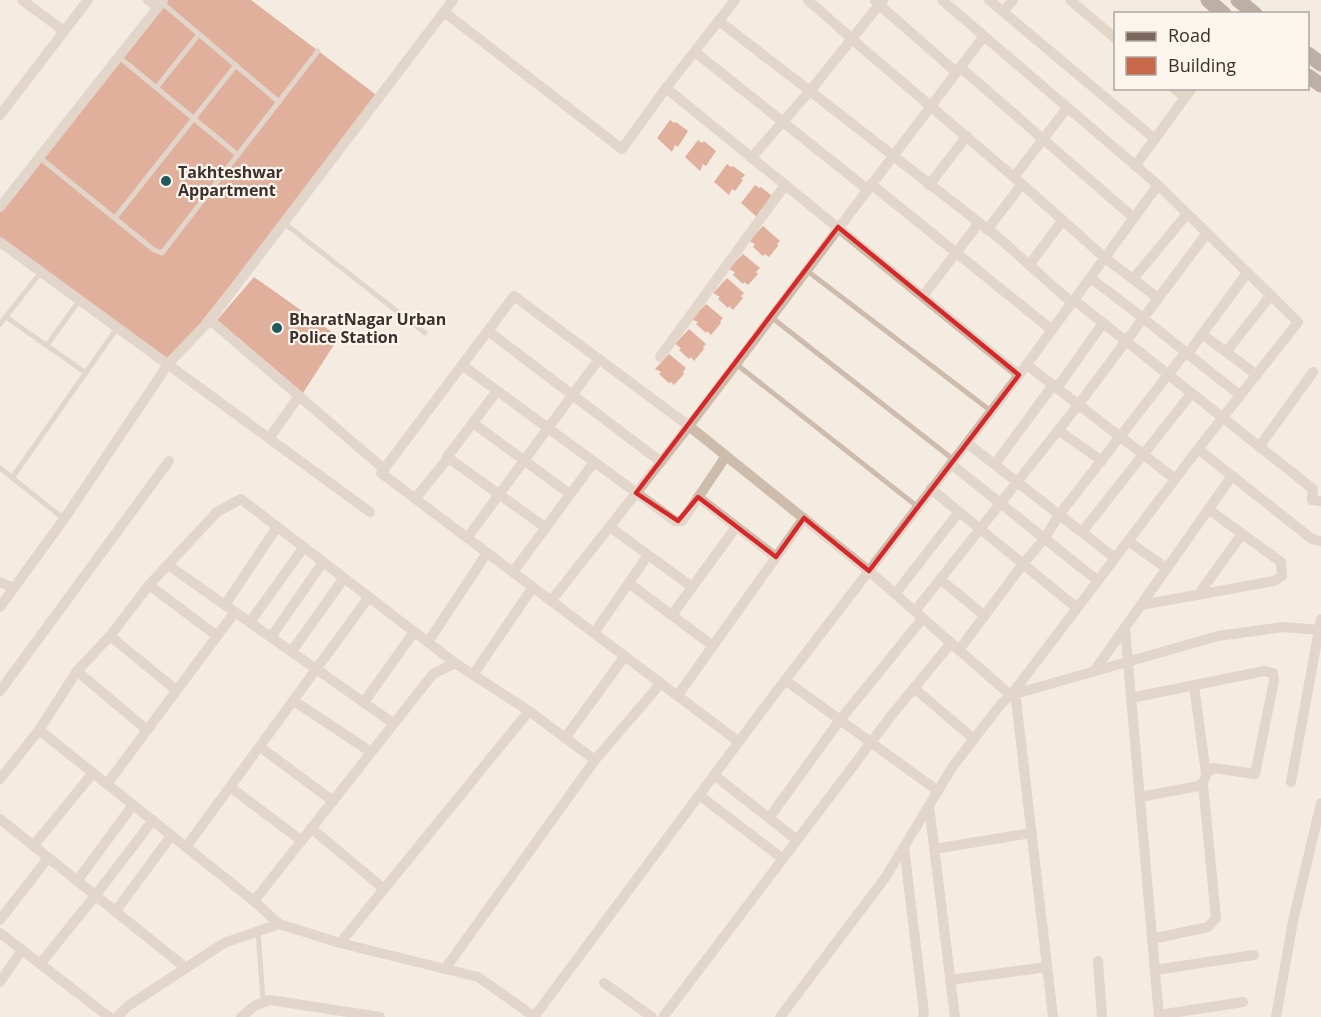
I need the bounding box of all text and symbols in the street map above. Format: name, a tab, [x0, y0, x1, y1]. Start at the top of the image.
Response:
legend	[1114, 12, 1309, 90]
text: Road	[1168, 23, 1211, 47]
text: Building	[1168, 53, 1236, 77]
place label: Takhteshwar Appartment	[178, 161, 283, 201]
marker: Takhteshwar Appartment	[159, 174, 173, 188]
place label: BharatNagar Urban Police Station	[289, 308, 446, 348]
marker: BharatNagar Urban Police Station	[270, 321, 284, 335]

